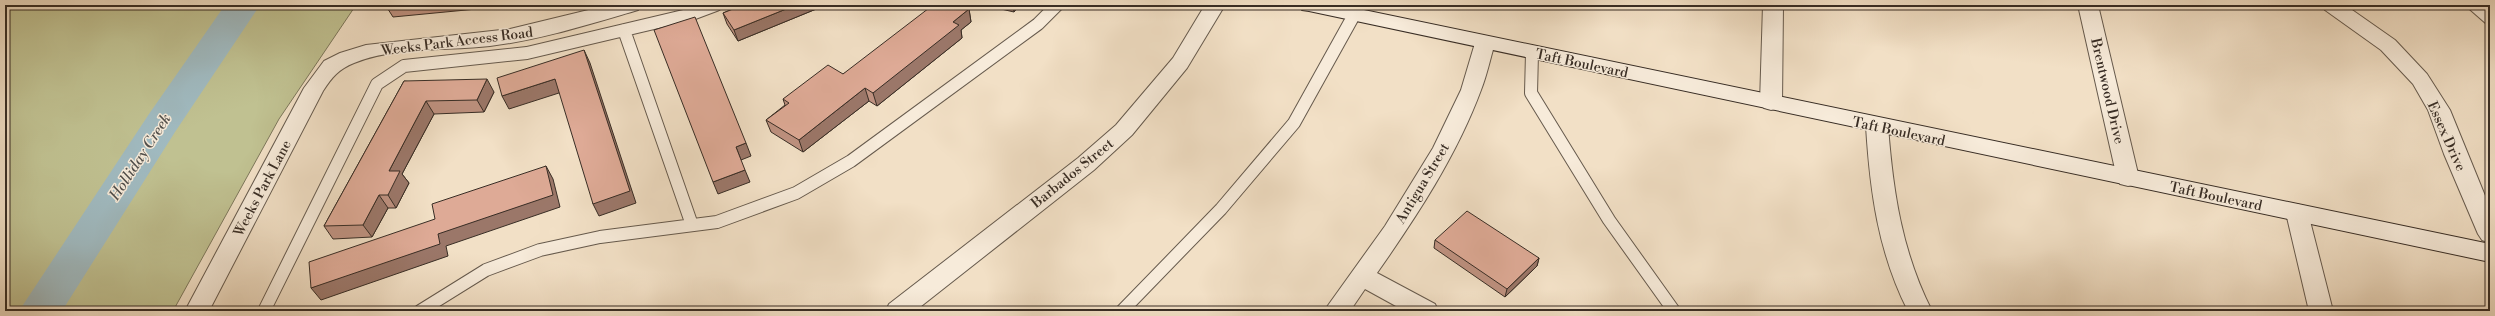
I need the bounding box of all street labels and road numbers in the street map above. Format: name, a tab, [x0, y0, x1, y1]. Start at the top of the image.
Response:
street label: Weeks Park Access Road	[379, 24, 534, 60]
street label: Brentwood Drive	[2086, 36, 2128, 146]
street label: Taft Boulevard	[1534, 45, 1630, 83]
street label: Essex Drive	[2423, 99, 2469, 174]
street label: Taft Boulevard	[1851, 113, 1947, 151]
street label: Barbados Street	[1027, 135, 1117, 213]
street label: Weeks Park Lane	[229, 137, 296, 241]
street label: Antigua Street	[1391, 140, 1454, 228]
street label: Taft Boulevard	[2168, 178, 2264, 216]

